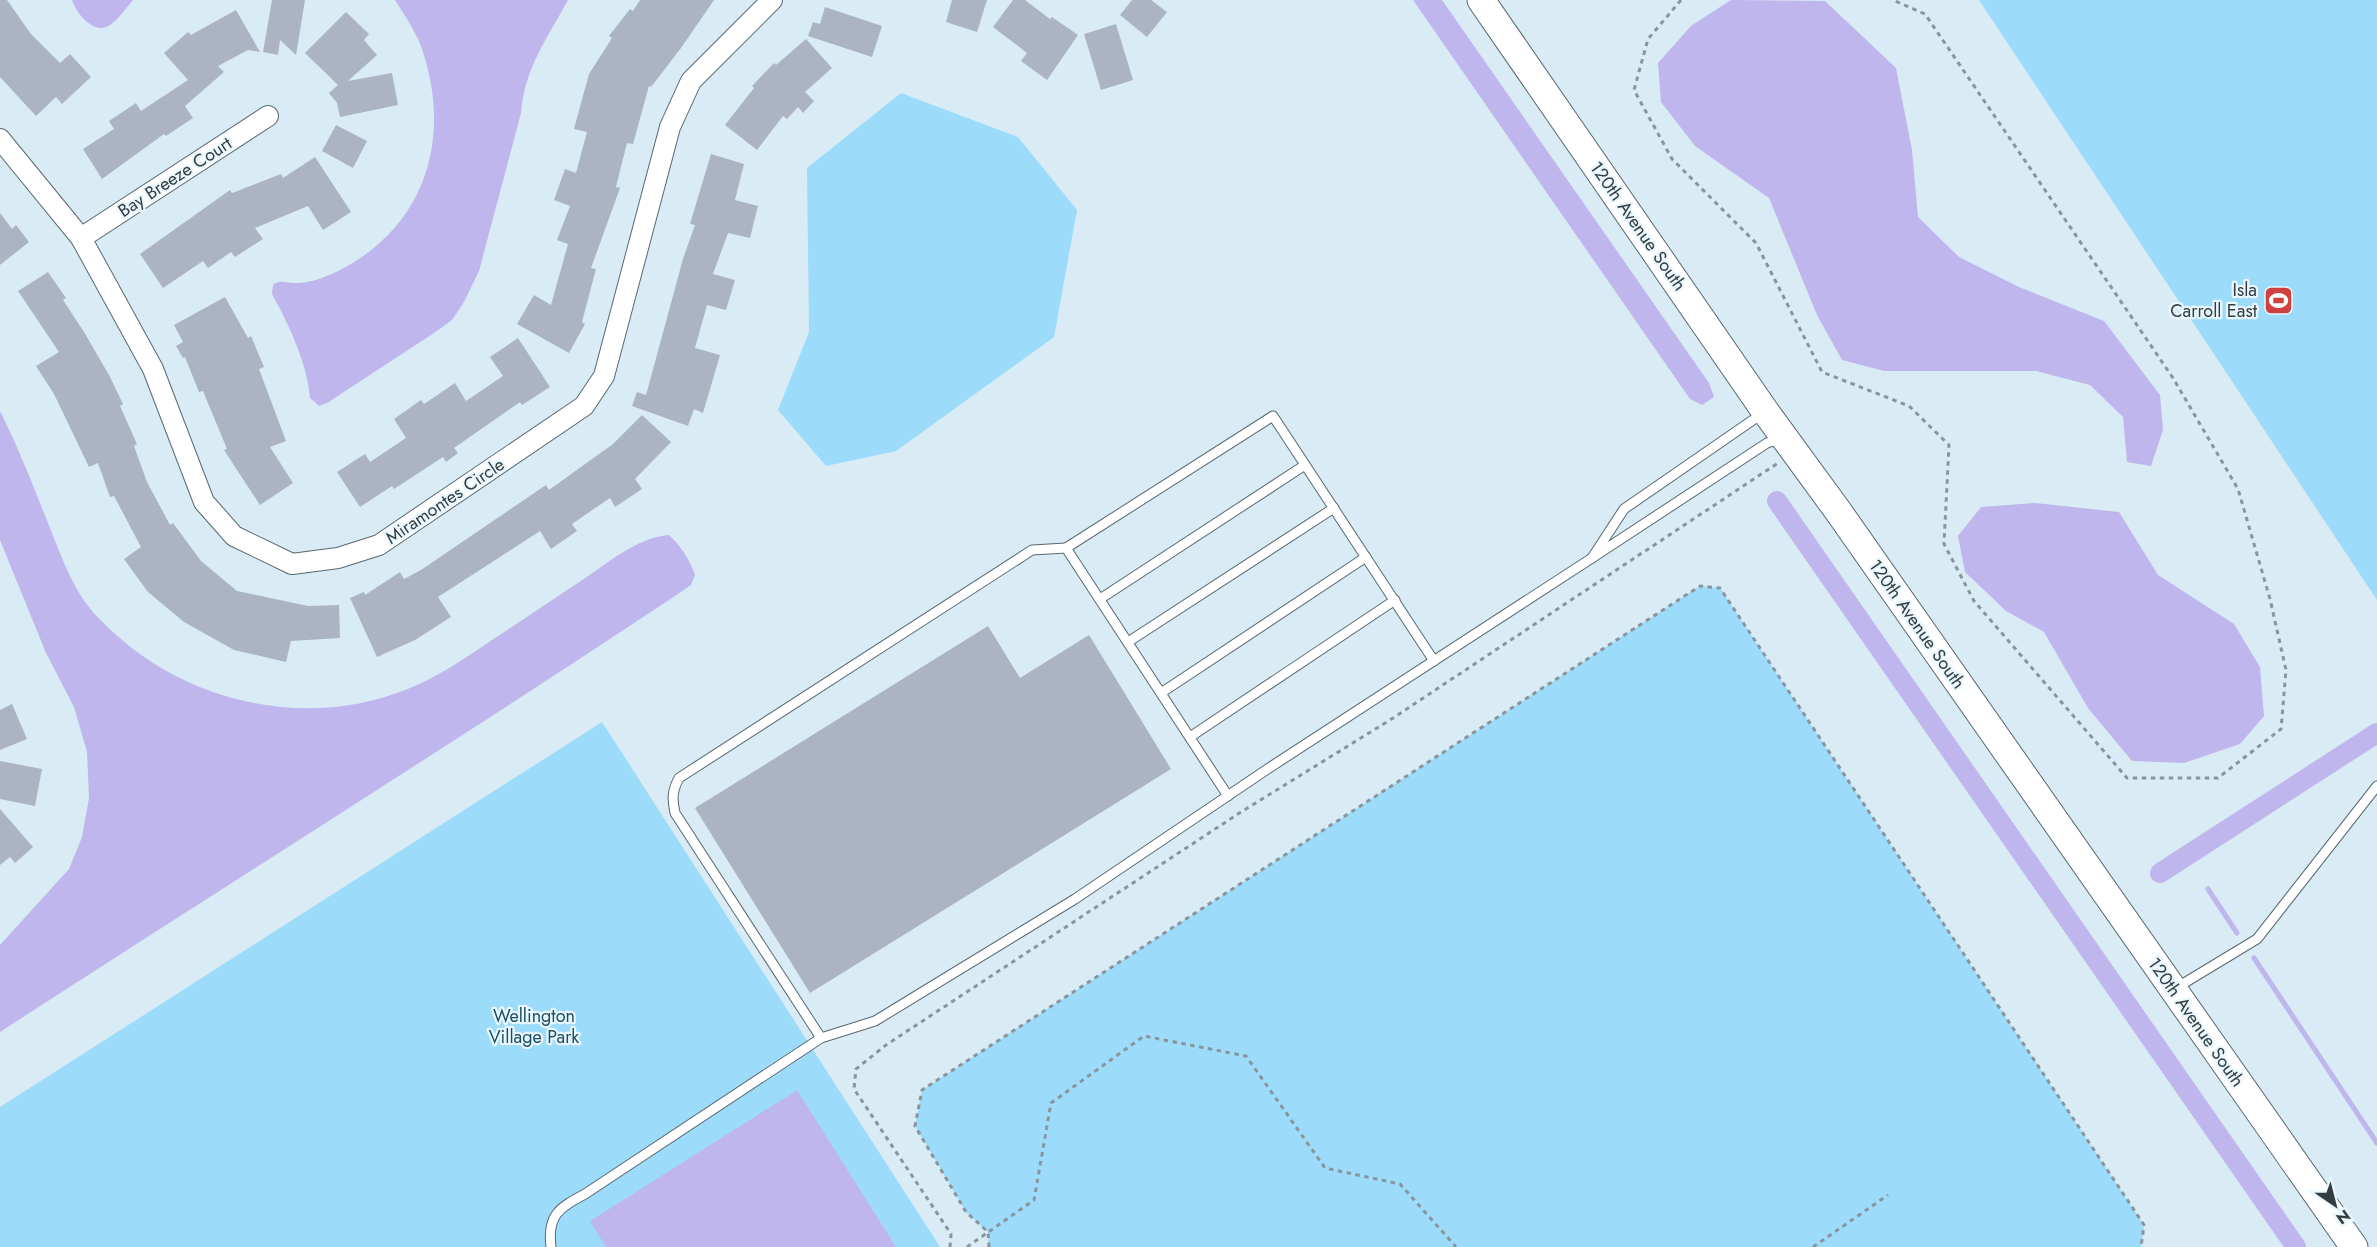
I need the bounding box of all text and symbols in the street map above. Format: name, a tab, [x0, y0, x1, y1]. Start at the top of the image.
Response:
street label: Bay Breeze Court	[113, 130, 238, 224]
street label: 120th Avenue South	[1584, 156, 1692, 296]
place label: Isla Carroll East	[2170, 277, 2258, 324]
sports icon: Isla Carroll East	[2262, 284, 2294, 316]
street label: Miramontes Circle	[380, 451, 510, 551]
street label: 120th Avenue South	[1863, 554, 1971, 694]
street label: 120th Avenue South	[2142, 952, 2250, 1092]
park label: Wellington Village Park	[489, 1003, 579, 1050]
north arrow	[2305, 1175, 2365, 1235]
text: N	[2332, 1204, 2355, 1230]

